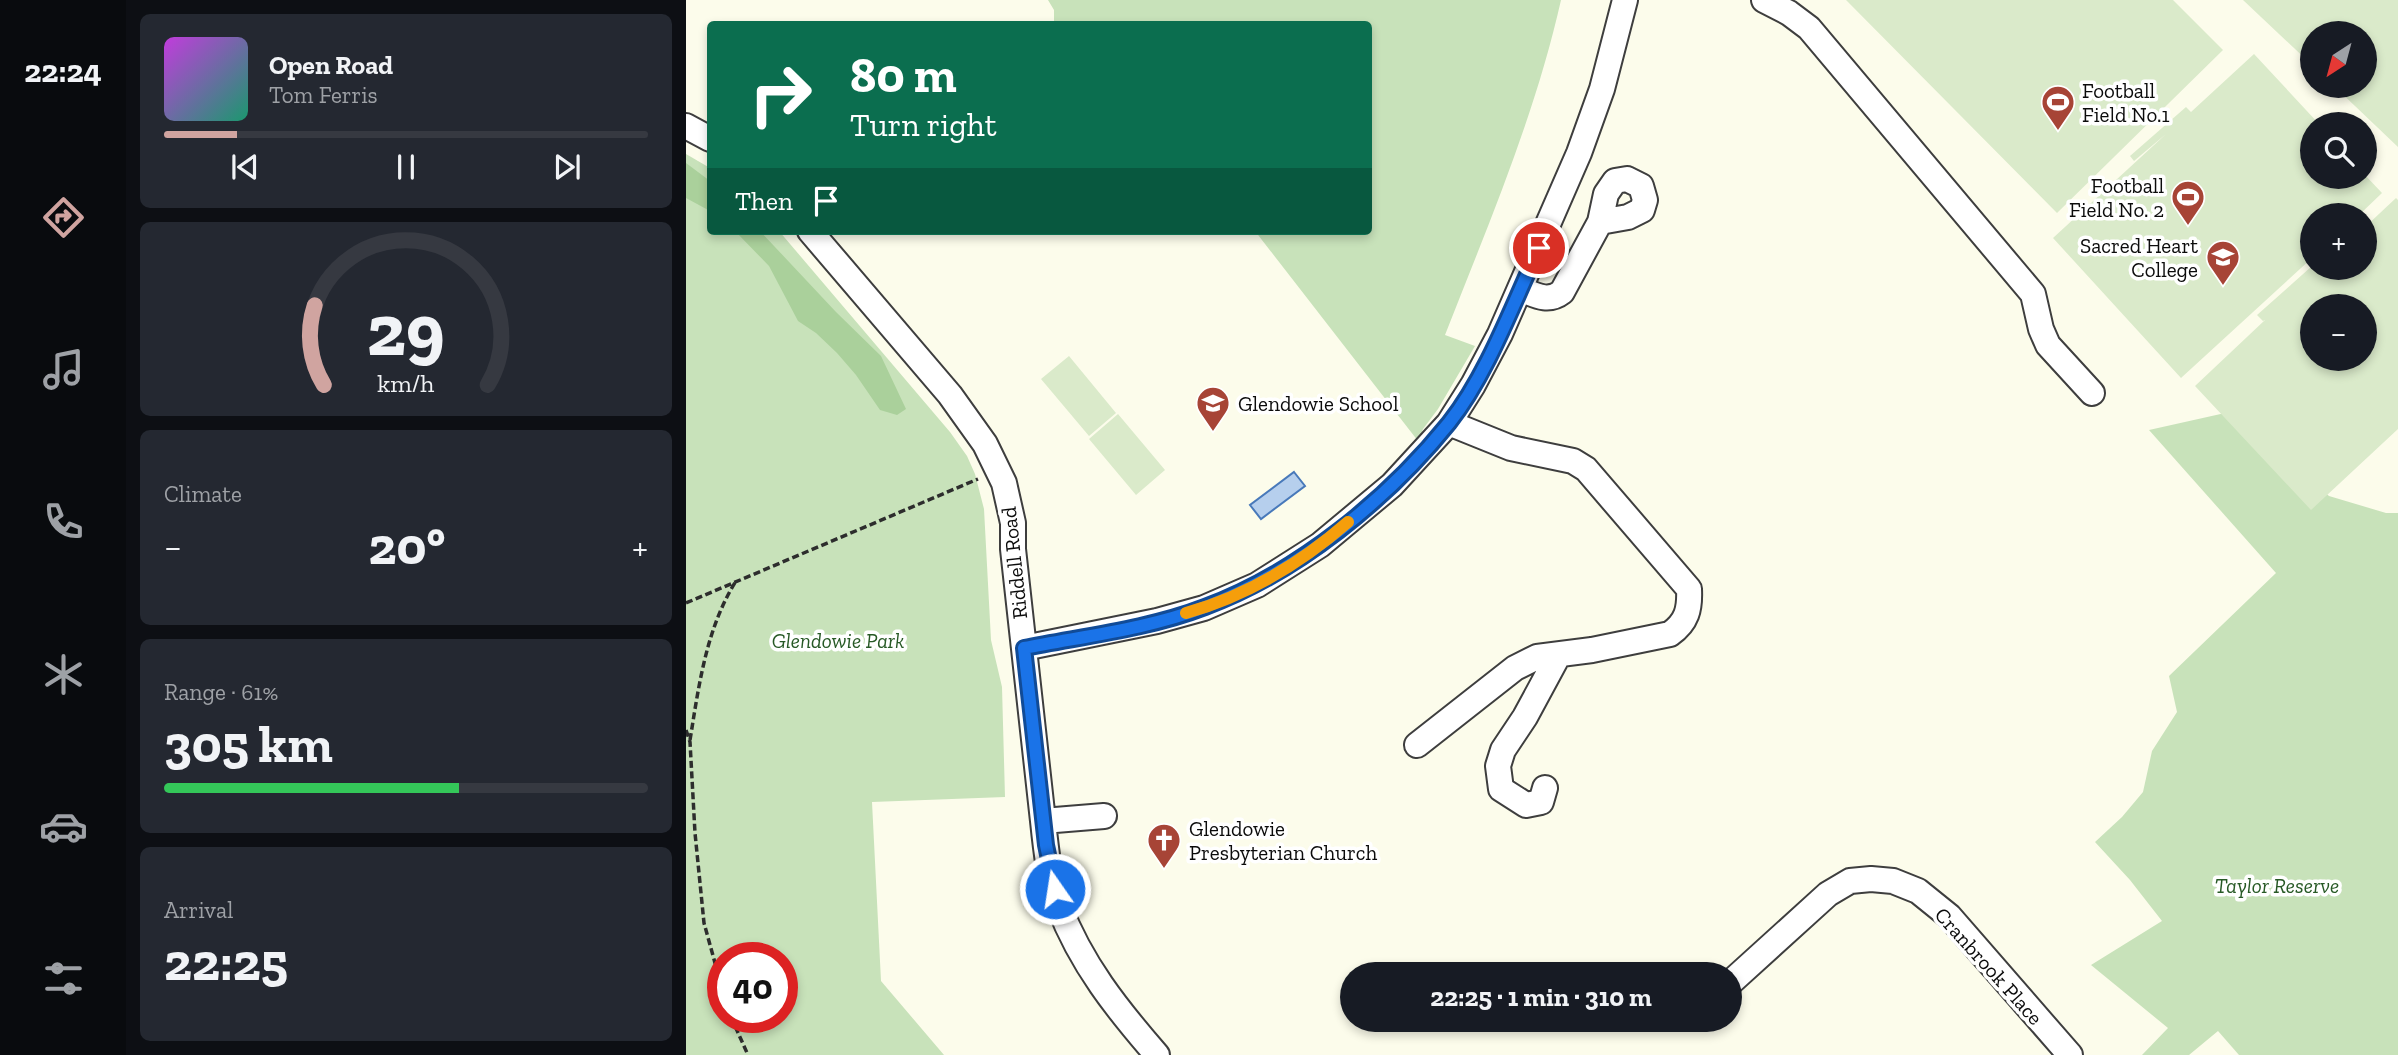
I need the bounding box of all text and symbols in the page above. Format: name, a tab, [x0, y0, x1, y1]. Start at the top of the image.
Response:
north arrow	[2300, 21, 2376, 98]
map controls	[2300, 21, 2377, 371]
text: 80 m	[850, 46, 957, 105]
text: Open Road	[269, 49, 393, 81]
icon: right	[735, 49, 826, 140]
text: 22:24	[24, 52, 102, 90]
place label: Football Field No.1	[2082, 78, 2170, 127]
text: Tom Ferris	[269, 81, 378, 109]
sports icon: Football Field No.1	[2039, 83, 2077, 132]
text: Turn right	[850, 106, 997, 144]
button: search	[2300, 112, 2377, 189]
icon: previous	[226, 148, 264, 186]
icon: pause	[387, 148, 425, 186]
icon: next	[548, 148, 586, 186]
place label: Football Field No. 2	[2069, 173, 2164, 222]
sports icon: Football Field No. 2	[2169, 178, 2207, 227]
icon: arrive	[807, 182, 845, 220]
text: Then	[735, 185, 793, 217]
icon: directions	[39, 193, 88, 242]
button: +	[2300, 203, 2377, 280]
pin	[1509, 218, 1569, 278]
icon: arrive	[1520, 229, 1558, 267]
place label: Sacred Heart College	[2080, 233, 2198, 282]
school or university icon: Sacred Heart College	[2204, 238, 2242, 287]
text: 29	[367, 287, 445, 375]
button: −	[2300, 294, 2377, 371]
icon: music	[39, 345, 88, 394]
text: km/h	[377, 368, 435, 398]
school or university icon: Glendowie School	[1194, 384, 1232, 433]
place label: Glendowie School	[1238, 391, 1399, 416]
text: Climate	[164, 480, 242, 508]
icon: phone	[39, 497, 88, 546]
street label: Riddell Road	[996, 505, 1032, 620]
text: 20°	[369, 515, 445, 577]
text: −	[164, 524, 182, 570]
text: +	[632, 524, 648, 570]
park label: Glendowie Park	[772, 628, 904, 653]
icon: climate	[39, 650, 88, 699]
text: Range · 61%	[164, 678, 278, 706]
text: 305 km	[164, 713, 333, 775]
icon: car	[39, 802, 88, 851]
place label: Glendowie Presbyterian Church	[1189, 816, 1377, 865]
church icon: Glendowie Presbyterian Church	[1145, 821, 1183, 870]
position arrow	[1018, 852, 1092, 926]
park label: Taylor Reserve	[2215, 873, 2339, 898]
text: Arrival	[164, 896, 233, 924]
street label: Cranbrook Place	[1930, 902, 2048, 1030]
text: 22:25	[164, 931, 288, 993]
speed limit sign: 40	[707, 942, 798, 1033]
icon: filters	[39, 954, 88, 1003]
text: 22:25 · 1 min · 310 m	[1430, 981, 1652, 1013]

